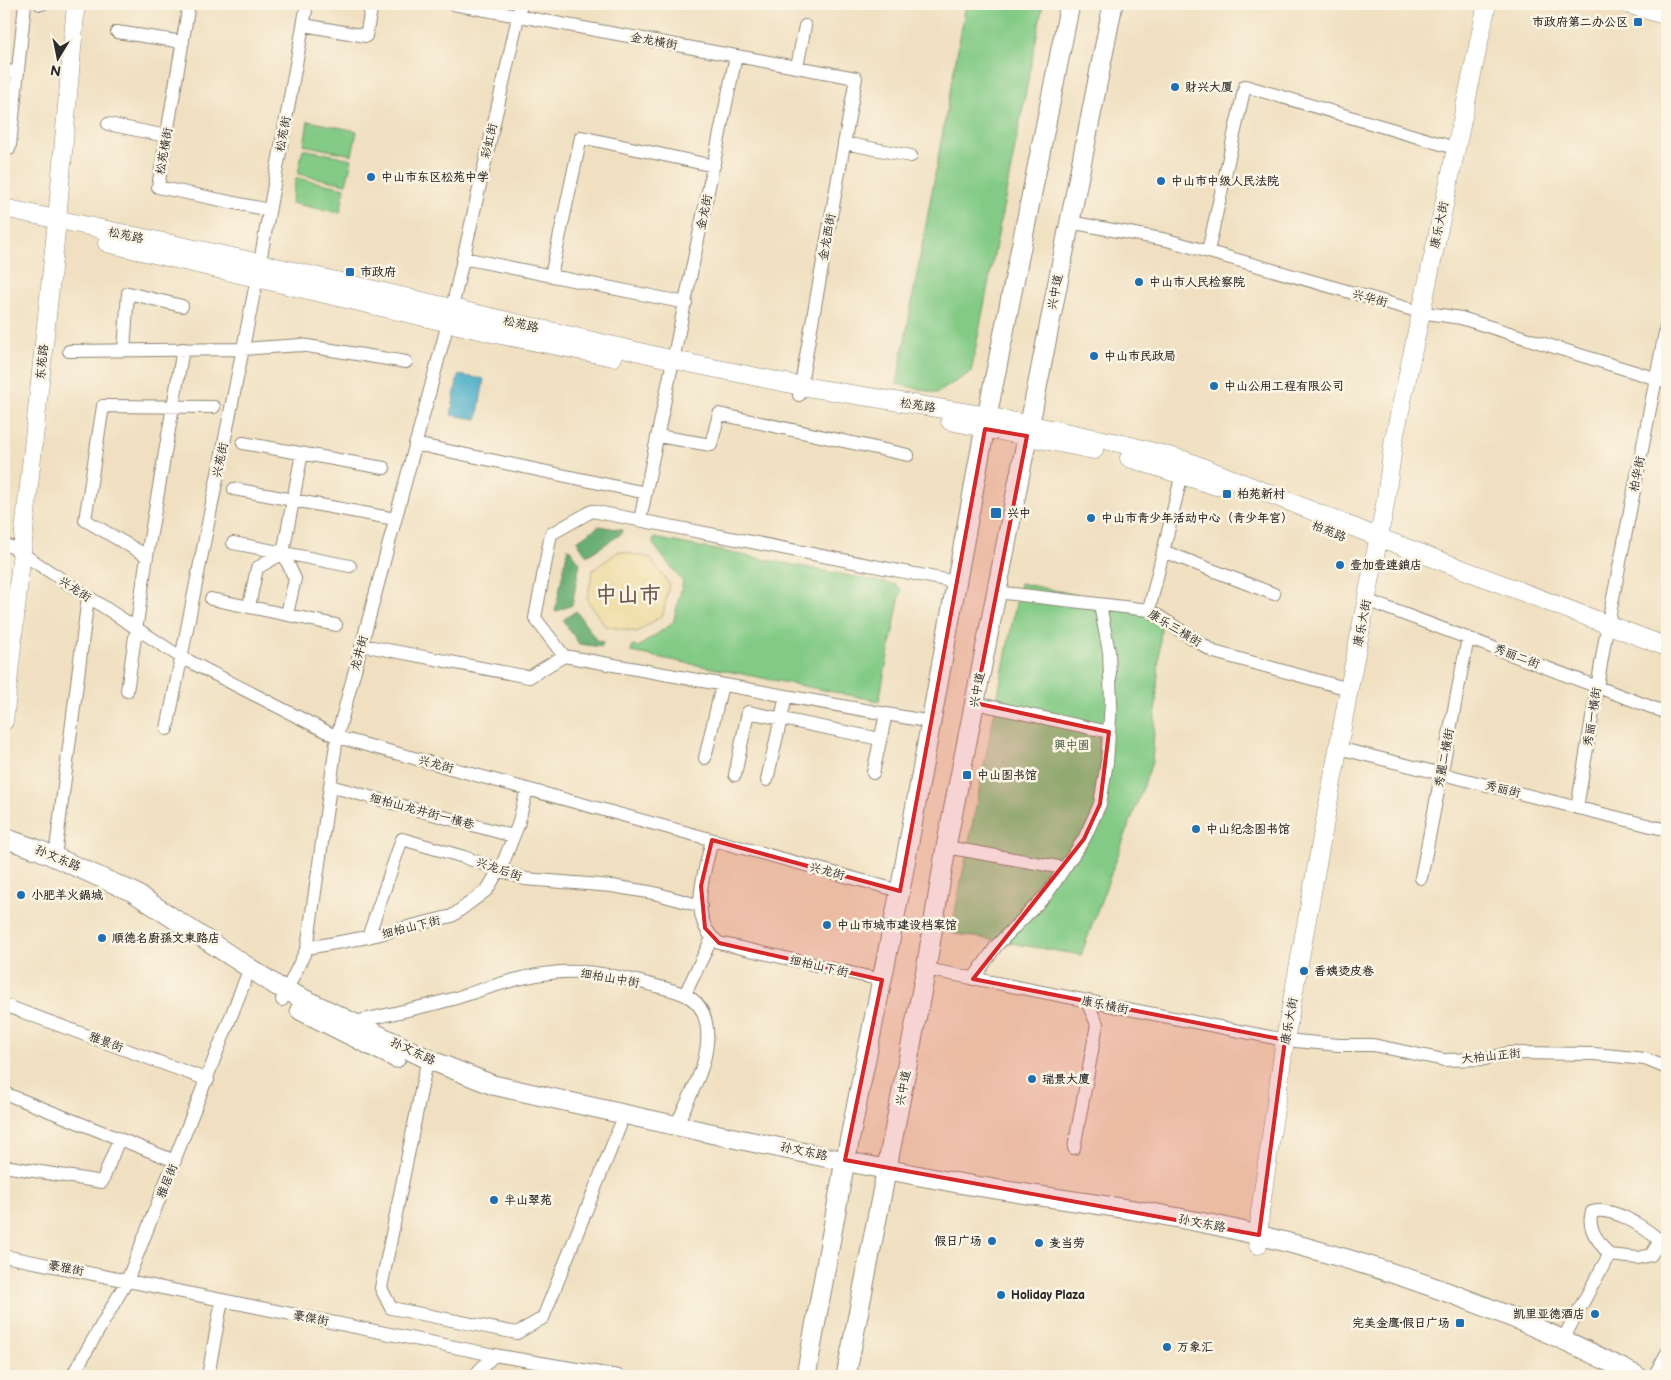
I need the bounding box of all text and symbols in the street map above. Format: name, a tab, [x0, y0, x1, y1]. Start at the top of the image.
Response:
place label: 市政府第二办公区	[1532, 15, 1628, 30]
marker: 市政府第二办公区	[1632, 16, 1644, 28]
street label: 金龙横街	[629, 30, 679, 53]
north arrow	[32, 32, 82, 82]
text: N	[49, 61, 62, 80]
place label: 财兴大厦	[1185, 80, 1233, 95]
marker: 财兴大厦	[1169, 81, 1181, 93]
street label: 松苑街	[273, 115, 294, 153]
street label: 彩虹街	[478, 122, 501, 160]
street label: 松苑横街	[153, 126, 176, 176]
place label: 中山市东区松苑中学	[381, 170, 489, 185]
marker: 中山市东区松苑中学	[365, 171, 377, 183]
place label: 中山市中级人民法院	[1171, 174, 1279, 189]
marker: 中山市中级人民法院	[1155, 175, 1167, 187]
street label: 金龙街	[693, 193, 716, 231]
street label: 康乐大街	[1427, 200, 1452, 250]
street label: 金龙西街	[816, 212, 839, 262]
street label: 松苑路	[107, 224, 145, 247]
place label: 市政府	[360, 265, 396, 280]
marker: 市政府	[344, 266, 356, 278]
street label: 兴中道	[1045, 273, 1066, 311]
place label: 中山市人民检察院	[1149, 275, 1245, 290]
marker: 中山市人民检察院	[1133, 276, 1145, 288]
street label: 兴华街	[1350, 286, 1389, 311]
street label: 松苑路	[502, 313, 540, 336]
street label: 东苑路	[33, 343, 52, 381]
place label: 中山市民政局	[1104, 349, 1176, 364]
marker: 中山市民政局	[1088, 350, 1100, 362]
place label: 中山公用工程有限公司	[1224, 379, 1344, 394]
marker: 中山公用工程有限公司	[1208, 380, 1220, 392]
street label: 松苑路	[899, 395, 937, 416]
street label: 兴苑街	[209, 441, 232, 479]
street label: 柏华街	[1627, 455, 1648, 493]
place label: 柏苑新村	[1237, 487, 1285, 502]
marker: 柏苑新村	[1221, 488, 1233, 500]
marker: 兴中	[989, 506, 1003, 520]
place label: 兴中	[1007, 506, 1031, 521]
place label: 中山市青少年活动中心（青少年宫）	[1101, 511, 1293, 526]
marker: 中山市青少年活动中心（青少年宫）	[1085, 512, 1097, 524]
street label: 柏苑路	[1309, 518, 1348, 545]
place label: 壹加壹連鎖店	[1350, 558, 1422, 573]
marker: 壹加壹連鎖店	[1334, 559, 1346, 571]
street label: 兴龙街	[56, 573, 94, 606]
district label: 中山市	[595, 582, 661, 609]
street label: 康乐大街	[1351, 598, 1374, 648]
street label: 康乐三横街	[1145, 607, 1204, 650]
street label: 龙井街	[348, 634, 371, 672]
street label: 秀丽二街	[1492, 641, 1542, 672]
street label: 兴中道	[967, 671, 988, 709]
street label: 秀丽一横街	[1580, 686, 1605, 748]
street label: 秀麗二橫街	[1431, 727, 1458, 789]
park label: 興中園	[1054, 738, 1090, 753]
street label: 兴龙街	[417, 753, 455, 776]
place label: 中山图书馆	[977, 768, 1037, 783]
marker: 中山图书馆	[961, 769, 973, 781]
street label: 秀丽街	[1484, 778, 1522, 801]
street label: 细柏山龙井街一横巷	[368, 790, 476, 833]
place label: 中山纪念图书馆	[1206, 822, 1290, 837]
marker: 中山纪念图书馆	[1190, 823, 1202, 835]
street label: 孙文东路	[33, 842, 83, 875]
street label: 兴龙后街	[474, 855, 524, 884]
street label: 兴龙街	[808, 860, 846, 883]
place label: 小肥羊火鍋城	[31, 888, 103, 903]
marker: 小肥羊火鍋城	[15, 889, 27, 901]
street label: 细柏山下街	[380, 913, 442, 942]
place label: 中山市城市建设档案馆	[837, 918, 957, 933]
marker: 中山市城市建设档案馆	[821, 919, 833, 931]
place label: 順德名廚孫文東路店	[112, 931, 220, 946]
marker: 順德名廚孫文東路店	[96, 932, 108, 944]
street label: 细柏山下街	[788, 952, 850, 981]
place label: 香姨烫皮卷	[1314, 964, 1374, 979]
marker: 香姨烫皮卷	[1298, 965, 1310, 977]
street label: 细柏山中街	[579, 966, 641, 991]
street label: 康乐横街	[1080, 994, 1130, 1017]
street label: 康乐大街	[1278, 996, 1301, 1046]
street label: 雅景街	[86, 1029, 125, 1056]
street label: 孙文东路	[388, 1035, 438, 1068]
street label: 大柏山正街	[1460, 1046, 1522, 1067]
street label: 兴中道	[893, 1069, 914, 1107]
place label: 瑞景大廈	[1042, 1072, 1090, 1087]
marker: 瑞景大廈	[1026, 1073, 1038, 1085]
street label: 孙文东路	[779, 1139, 829, 1164]
street label: 雅居街	[154, 1162, 181, 1201]
place label: 半山翠苑	[504, 1193, 552, 1208]
marker: 半山翠苑	[488, 1194, 500, 1206]
street label: 孙文东路	[1177, 1212, 1227, 1235]
place label: 假日广场	[934, 1234, 982, 1249]
marker: 假日广场	[986, 1235, 998, 1247]
place label: 麦当劳	[1049, 1236, 1085, 1251]
marker: 麦当劳	[1033, 1237, 1045, 1249]
street label: 豪雅街	[47, 1258, 85, 1279]
place label: Holiday Plaza	[1011, 1288, 1085, 1303]
marker: Holiday Plaza	[995, 1289, 1007, 1301]
place label: 凯里亚德酒店	[1513, 1307, 1585, 1322]
street label: 豪傑街	[292, 1308, 330, 1329]
marker: 凯里亚德酒店	[1589, 1308, 1601, 1320]
place label: 完美金鹰·假日广场	[1352, 1316, 1450, 1331]
marker: 完美金鹰·假日广场	[1454, 1317, 1466, 1329]
place label: 万象汇	[1177, 1340, 1213, 1355]
marker: 万象汇	[1161, 1341, 1173, 1353]

